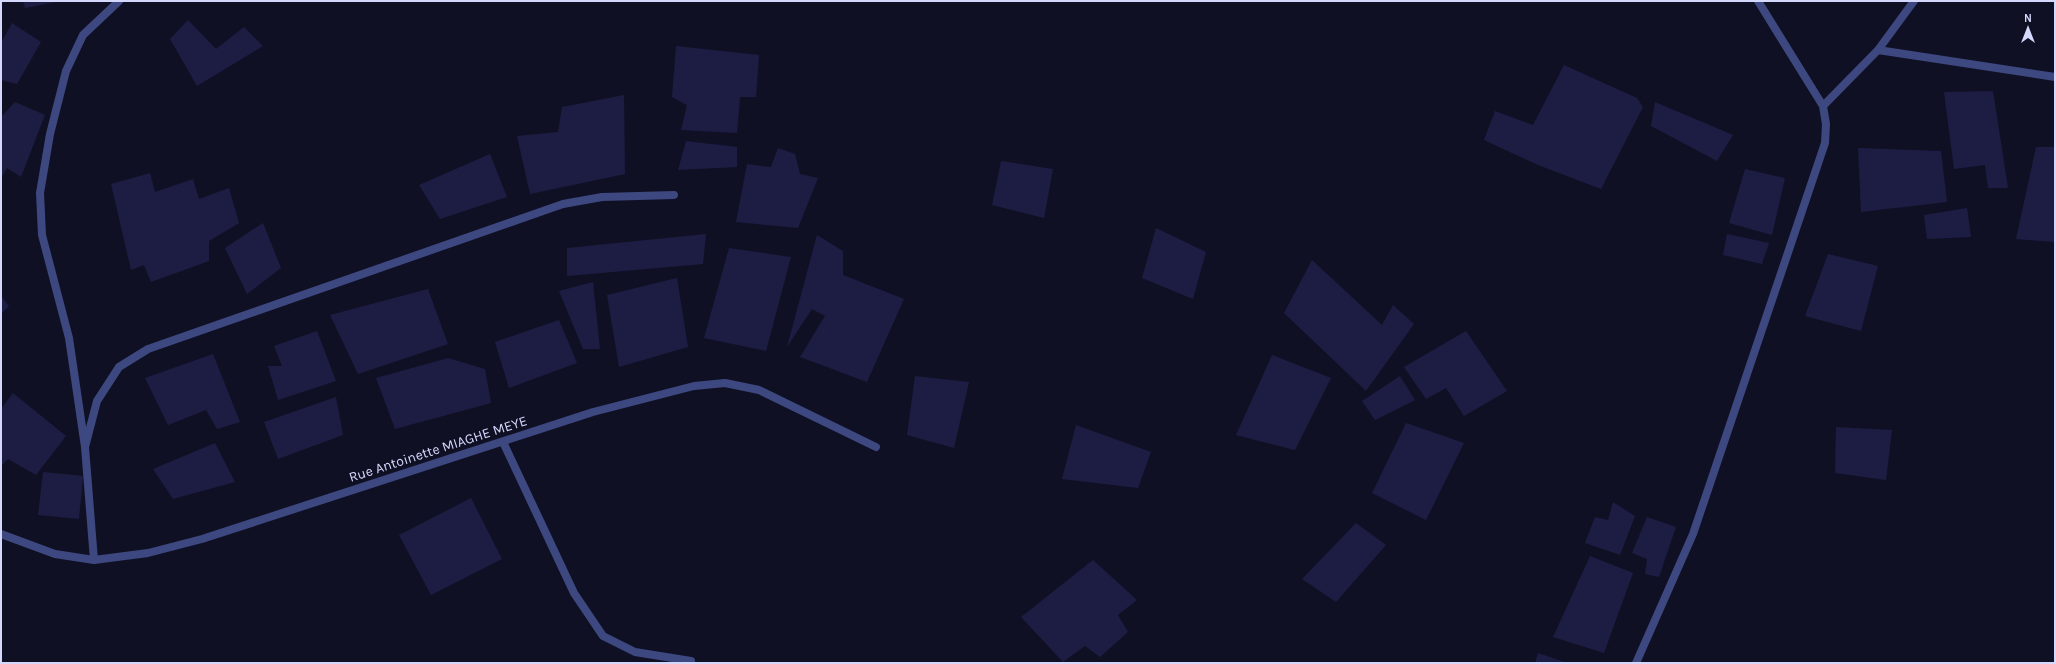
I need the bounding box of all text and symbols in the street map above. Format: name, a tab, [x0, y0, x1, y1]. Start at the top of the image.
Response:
north arrow	[2008, 8, 2048, 48]
text: N	[2024, 12, 2032, 25]
street label: Rue Antoinette MIAGHE MEYE	[347, 412, 529, 486]

